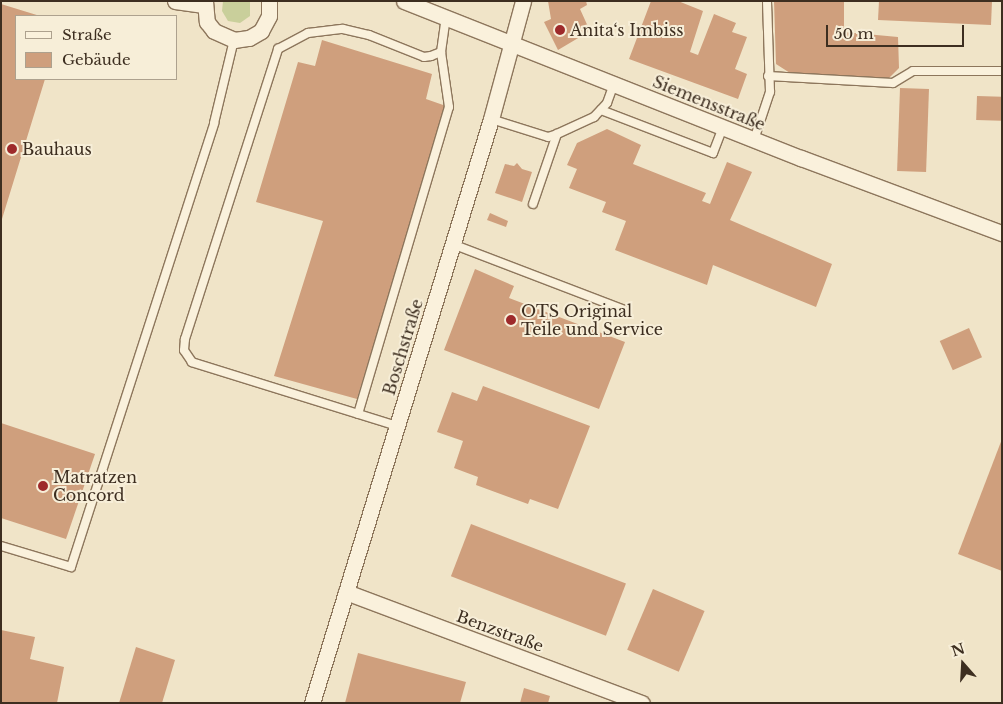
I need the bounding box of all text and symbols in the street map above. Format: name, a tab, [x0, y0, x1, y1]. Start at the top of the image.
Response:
legend	[15, 15, 178, 80]
scale bar	[828, 15, 966, 47]
place label: Anita‘s Imbiss	[570, 20, 683, 40]
marker: Anita‘s Imbiss	[554, 24, 566, 36]
text: 50 m	[834, 24, 874, 43]
text: Straße	[62, 25, 112, 44]
text: Gebäude	[62, 50, 131, 69]
street label: Siemensstraße	[650, 72, 768, 134]
place label: Bauhaus	[22, 139, 92, 159]
marker: Bauhaus	[6, 143, 18, 155]
street label: Boschstraße	[379, 297, 427, 397]
place label: OTS Original Teile und Service	[521, 301, 663, 339]
marker: OTS Original Teile und Service	[505, 314, 517, 326]
place label: Matratzen Concord	[53, 467, 137, 505]
marker: Matratzen Concord	[37, 480, 49, 492]
street label: Benzstraße	[454, 606, 546, 656]
north arrow	[938, 639, 988, 689]
text: N	[949, 639, 967, 660]

